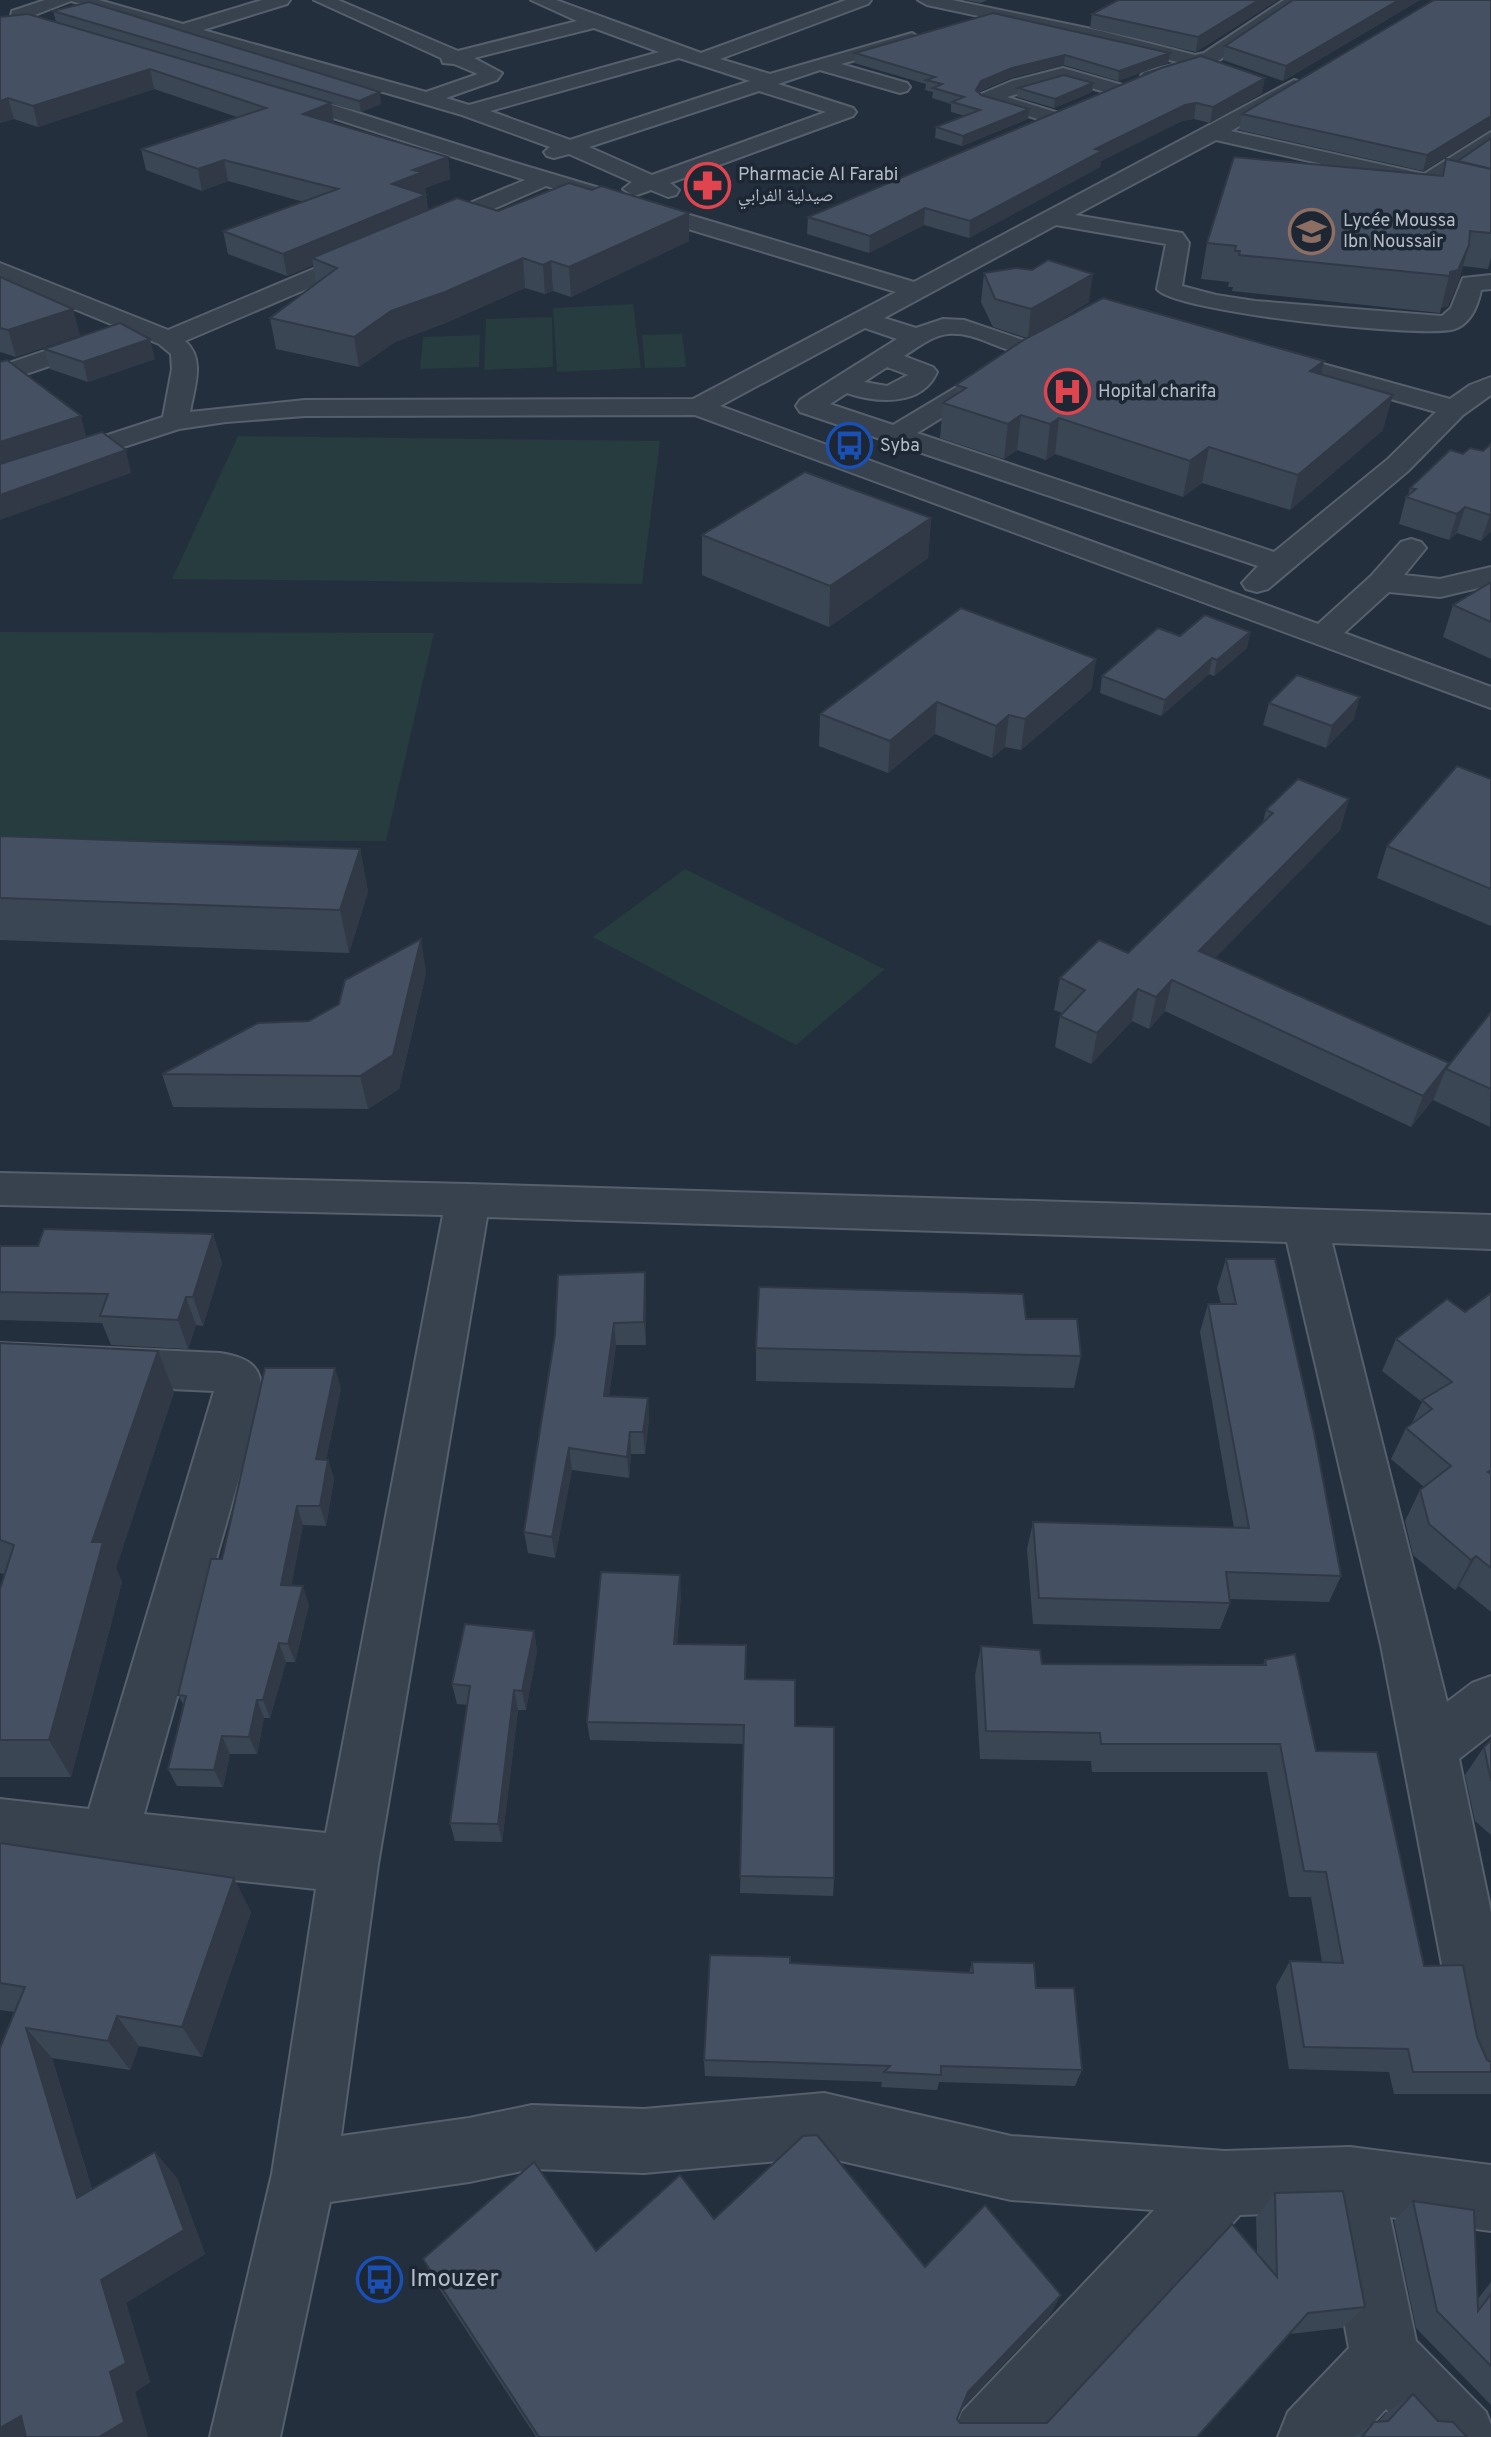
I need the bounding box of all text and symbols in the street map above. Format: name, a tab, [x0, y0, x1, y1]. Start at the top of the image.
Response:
pharmacy icon: Pharmacie Al Farabi صيدلية الفرابي	[683, 161, 731, 209]
place label: Pharmacie Al Farabi صيدلية الفرابي	[738, 164, 898, 209]
school or university icon: Lycée Moussa Ibn Noussair	[1288, 207, 1336, 255]
place label: Lycée Moussa Ibn Noussair	[1343, 210, 1455, 254]
hospital icon: Hopital charifa	[1043, 368, 1091, 416]
place label: Hopital charifa	[1098, 381, 1216, 404]
bus stop icon: Syba	[825, 422, 873, 470]
place label: Syba	[880, 435, 920, 458]
bus stop icon: Imouzer	[355, 2256, 403, 2304]
place label: Imouzer	[410, 2265, 499, 2295]

